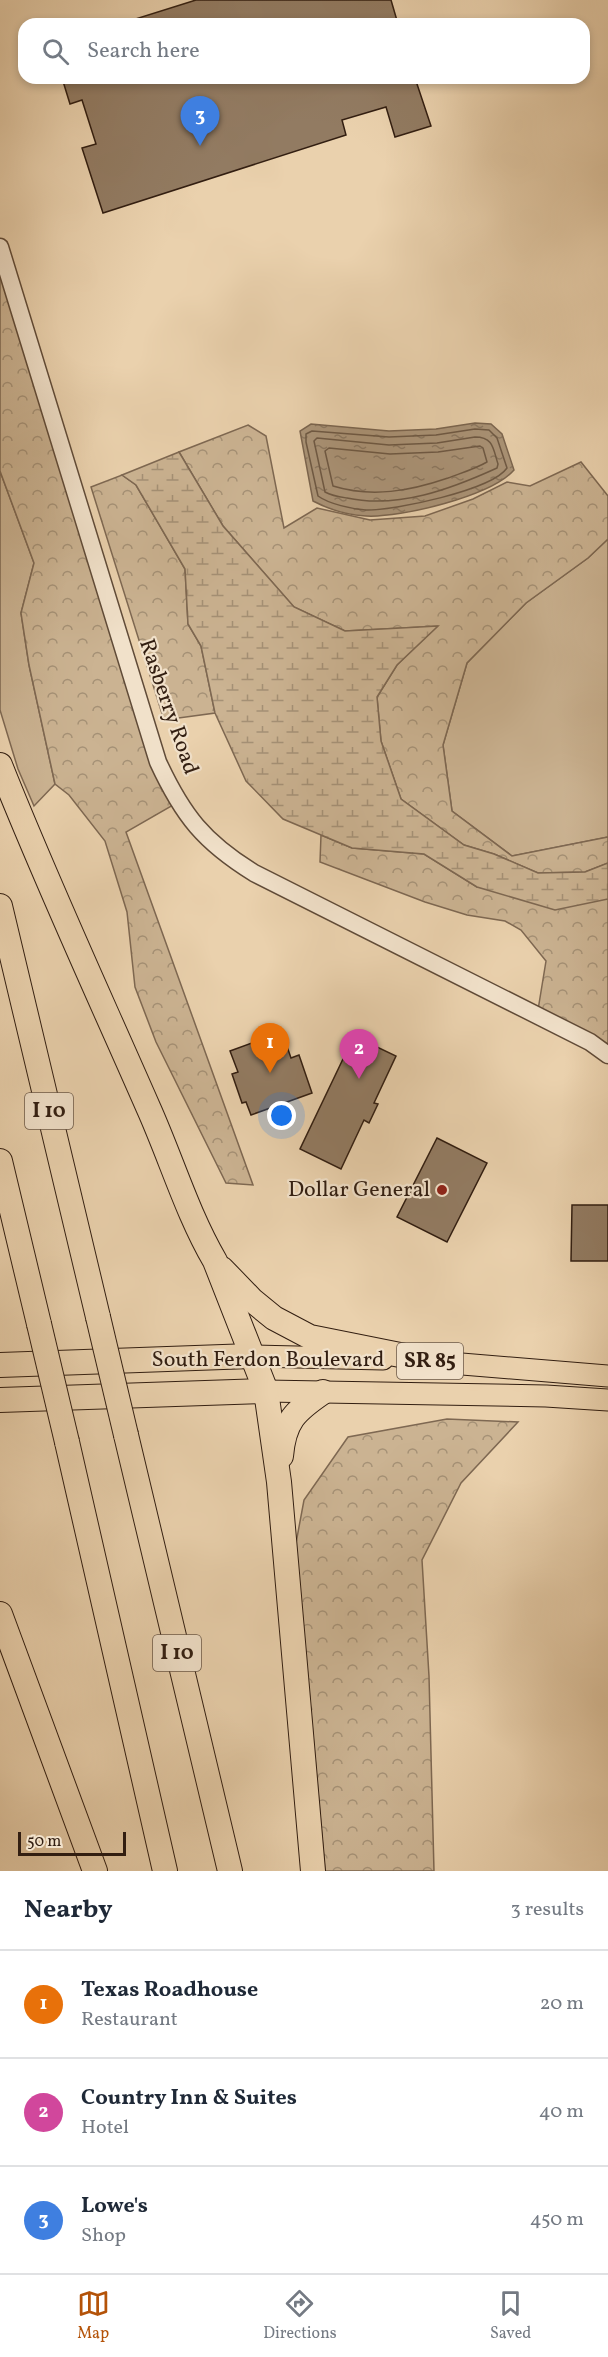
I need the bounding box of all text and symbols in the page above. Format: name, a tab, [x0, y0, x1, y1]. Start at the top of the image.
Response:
search box	[18, 18, 590, 84]
icon: search	[39, 35, 72, 68]
text: Search here	[87, 36, 200, 67]
pin: 3	[180, 96, 220, 146]
street label: Rasberry Road	[130, 635, 206, 779]
pin: 1	[250, 1024, 290, 1073]
pin: 2	[340, 1030, 378, 1079]
road number: I 10	[25, 1093, 73, 1129]
your location	[267, 1101, 296, 1130]
place label: Dollar General	[288, 1175, 430, 1206]
marker: Dollar General	[435, 1183, 449, 1197]
road number: SR 85	[397, 1343, 463, 1379]
street label: South Ferdon Boulevard	[152, 1345, 384, 1376]
road number: I 10	[153, 1635, 201, 1671]
scale bar	[18, 1829, 126, 1856]
text: 50 m	[27, 1831, 61, 1853]
text: Nearby	[24, 1892, 113, 1928]
text: 3 results	[510, 1896, 584, 1924]
text: Texas Roadhouse	[81, 1975, 258, 2006]
text: 1	[39, 1990, 48, 2018]
text: 20 m	[540, 1990, 584, 2018]
text: Restaurant	[81, 2006, 178, 2034]
text: Country Inn & Suites	[81, 2083, 297, 2114]
text: 2	[38, 2098, 49, 2126]
text: 40 m	[539, 2098, 584, 2126]
text: Hotel	[81, 2114, 129, 2142]
text: Lowe's	[81, 2191, 148, 2222]
text: 3	[38, 2206, 49, 2234]
text: 450 m	[530, 2206, 584, 2234]
text: Shop	[81, 2222, 126, 2250]
tab: Map	[77, 2287, 110, 2345]
tab: Directions	[263, 2287, 337, 2345]
tab: Saved	[490, 2287, 531, 2345]

